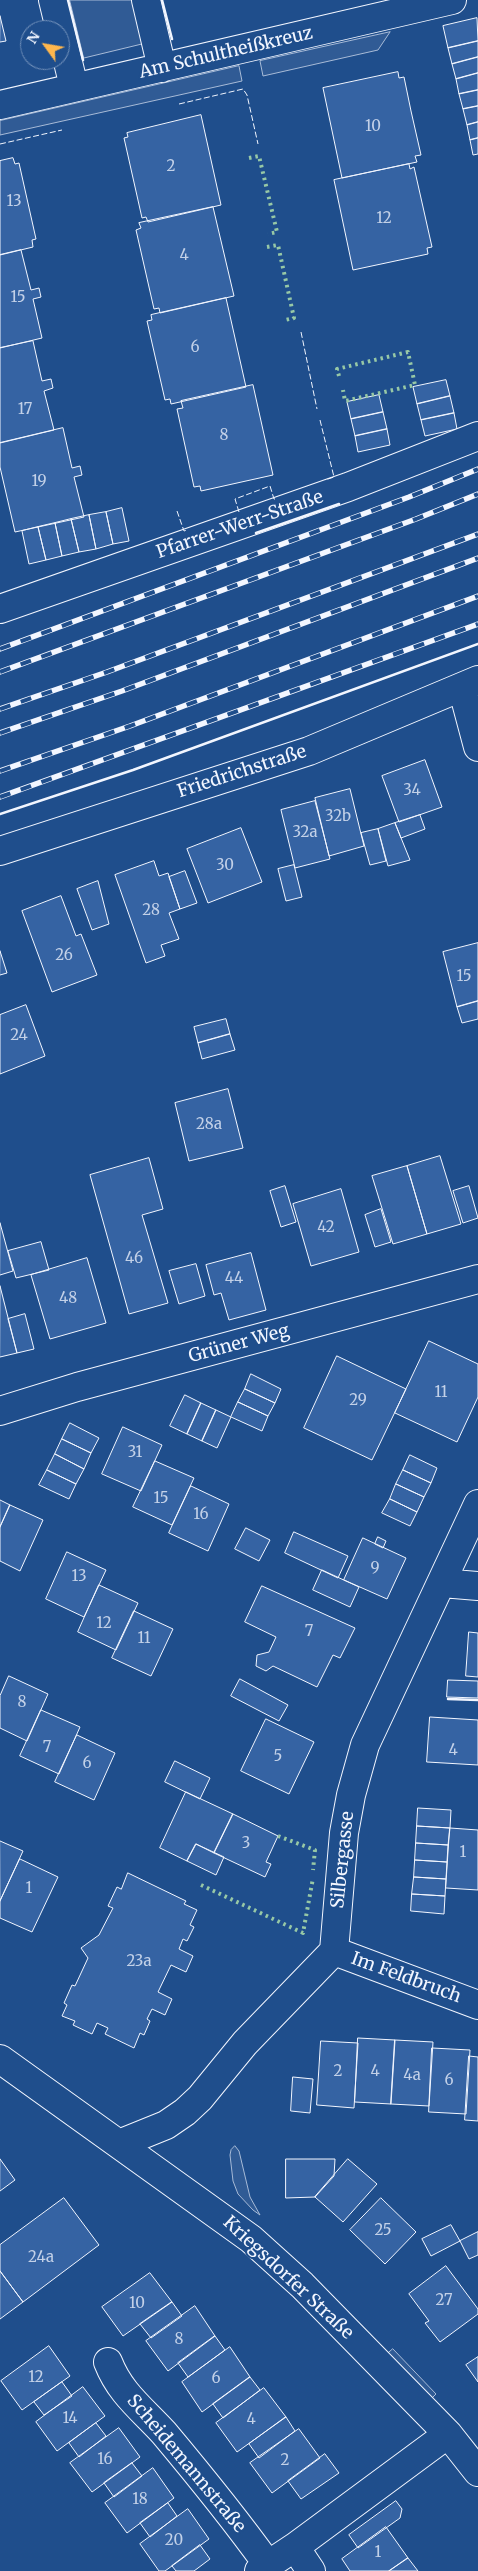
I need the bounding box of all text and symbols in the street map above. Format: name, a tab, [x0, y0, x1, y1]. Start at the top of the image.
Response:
north arrow	[20, 20, 70, 70]
street label: Am Schultheißkreuz	[137, 23, 315, 83]
text: N	[23, 28, 44, 47]
house number: 10	[365, 118, 381, 136]
house number: 2	[167, 158, 175, 176]
house number: 13	[7, 193, 21, 211]
house number: 12	[376, 210, 392, 228]
house number: 4	[179, 247, 189, 265]
house number: 15	[10, 289, 26, 307]
house number: 6	[190, 339, 200, 357]
house number: 17	[18, 401, 32, 419]
house number: 8	[220, 427, 228, 445]
house number: 19	[31, 473, 47, 491]
street label: Pfarrer-Werr-Straße	[154, 486, 326, 564]
street label: Friedrichstraße	[175, 741, 309, 803]
house number: 34	[403, 782, 421, 800]
house number: 32b	[325, 808, 351, 826]
house number: 32a	[292, 824, 318, 842]
house number: 30	[216, 857, 234, 875]
house number: 28	[142, 902, 160, 920]
house number: 26	[55, 947, 73, 965]
house number: 15	[456, 968, 472, 986]
house number: 24	[10, 1027, 28, 1045]
house number: 28a	[196, 1116, 222, 1134]
house number: 42	[317, 1219, 335, 1237]
house number: 46	[125, 1250, 143, 1268]
house number: 44	[225, 1270, 243, 1288]
house number: 48	[59, 1290, 77, 1308]
street label: Grüner Weg	[186, 1320, 292, 1368]
house number: 11	[434, 1384, 448, 1402]
house number: 29	[349, 1392, 367, 1410]
house number: 31	[128, 1444, 142, 1462]
house number: 15	[153, 1490, 169, 1508]
house number: 16	[193, 1506, 209, 1524]
house number: 9	[370, 1560, 380, 1578]
house number: 13	[72, 1568, 86, 1586]
house number: 12	[96, 1615, 112, 1633]
house number: 7	[305, 1623, 313, 1641]
house number: 11	[137, 1630, 151, 1648]
house number: 8	[18, 1694, 26, 1712]
house number: 7	[43, 1739, 51, 1757]
house number: 4	[448, 1742, 458, 1760]
house number: 5	[274, 1748, 282, 1766]
house number: 6	[82, 1755, 92, 1773]
street label: Silbergasse	[327, 1810, 359, 1910]
house number: 3	[242, 1835, 250, 1853]
house number: 1	[460, 1844, 466, 1862]
house number: 1	[26, 1880, 32, 1898]
street label: Im Feldbruch	[348, 1948, 464, 2008]
house number: 23a	[126, 1953, 152, 1971]
house number: 2	[334, 2063, 342, 2081]
house number: 4	[370, 2063, 380, 2081]
house number: 4a	[403, 2067, 421, 2085]
house number: 6	[444, 2072, 454, 2090]
street label: Kriegsdorfer Straße	[218, 2212, 358, 2344]
house number: 25	[374, 2222, 392, 2240]
house number: 24a	[28, 2249, 54, 2267]
house number: 27	[436, 2292, 452, 2310]
house number: 10	[129, 2295, 145, 2313]
house number: 8	[175, 2331, 183, 2349]
house number: 12	[28, 2369, 44, 2387]
house number: 6	[211, 2370, 221, 2388]
street label: Scheidemannstraße	[122, 2391, 250, 2537]
house number: 14	[62, 2410, 78, 2428]
house number: 4	[246, 2411, 256, 2429]
house number: 16	[97, 2451, 113, 2469]
house number: 2	[281, 2452, 289, 2470]
house number: 18	[132, 2491, 148, 2509]
house number: 20	[165, 2532, 183, 2550]
house number: 1	[375, 2544, 381, 2562]

